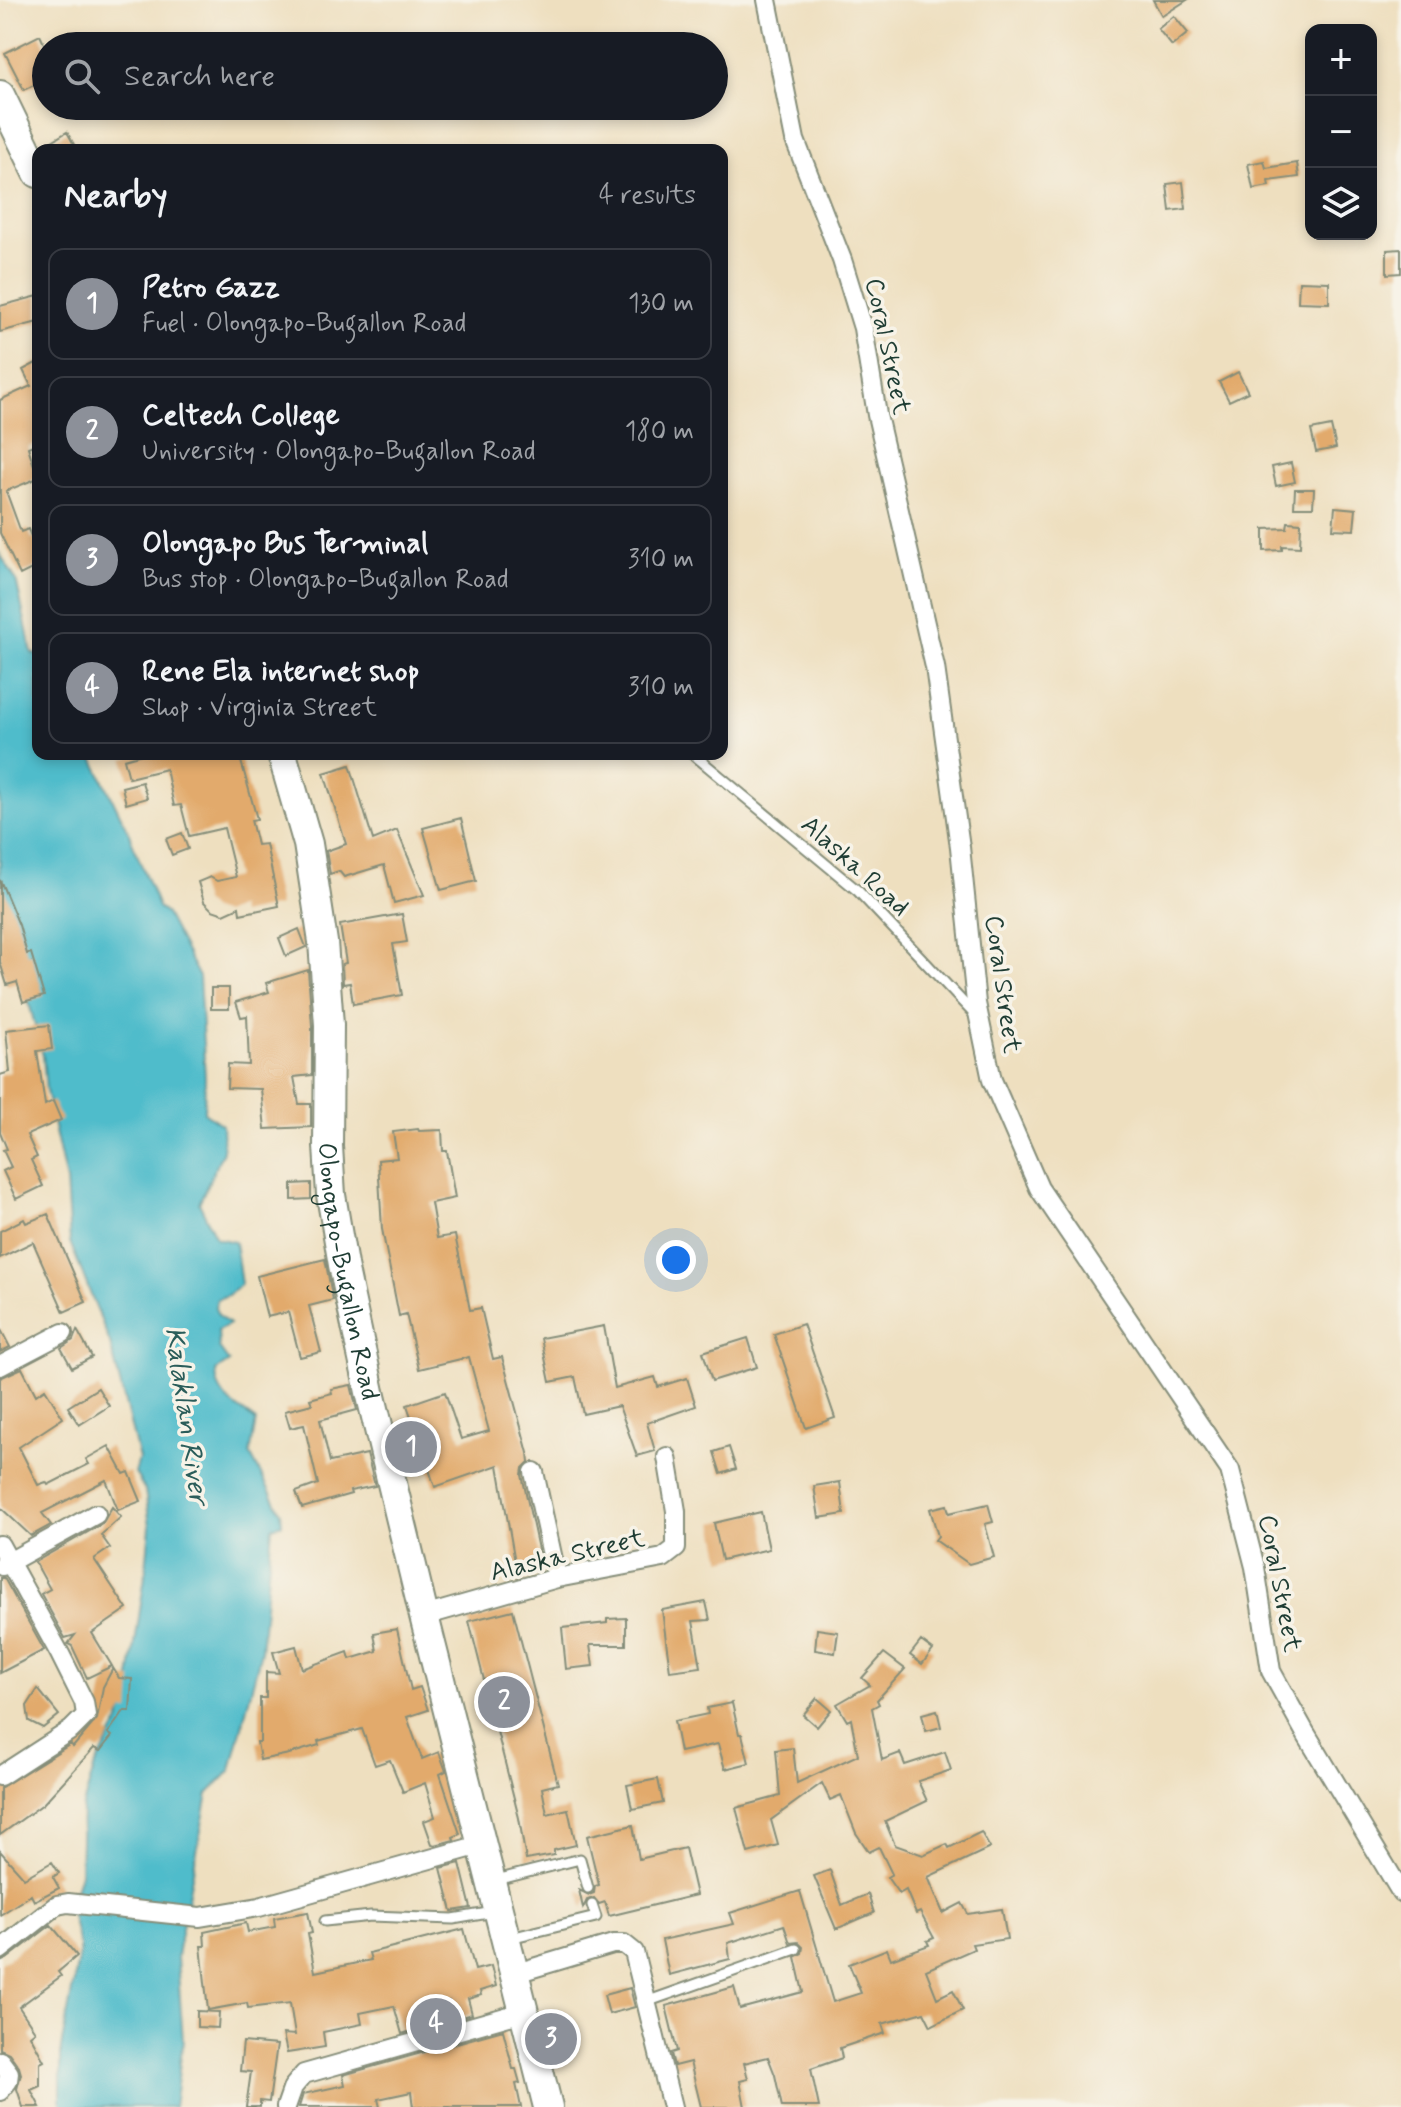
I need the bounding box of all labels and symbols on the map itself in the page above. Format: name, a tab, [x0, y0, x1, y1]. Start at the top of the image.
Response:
street label: Coral Street	[856, 275, 918, 418]
street label: Alaska Road	[793, 809, 916, 924]
street label: Coral Street	[976, 913, 1029, 1055]
street label: Olongapo-Bugallon Road	[309, 1142, 386, 1404]
your location	[656, 1240, 696, 1280]
water label: Kalaklan River	[155, 1325, 217, 1510]
pin: 1	[385, 1417, 437, 1477]
street label: Coral Street	[1249, 1512, 1309, 1655]
street label: Alaska Street	[487, 1522, 648, 1590]
pin: 2	[478, 1672, 530, 1732]
pin: 4	[410, 1994, 462, 2054]
pin: 3	[525, 2009, 577, 2069]

